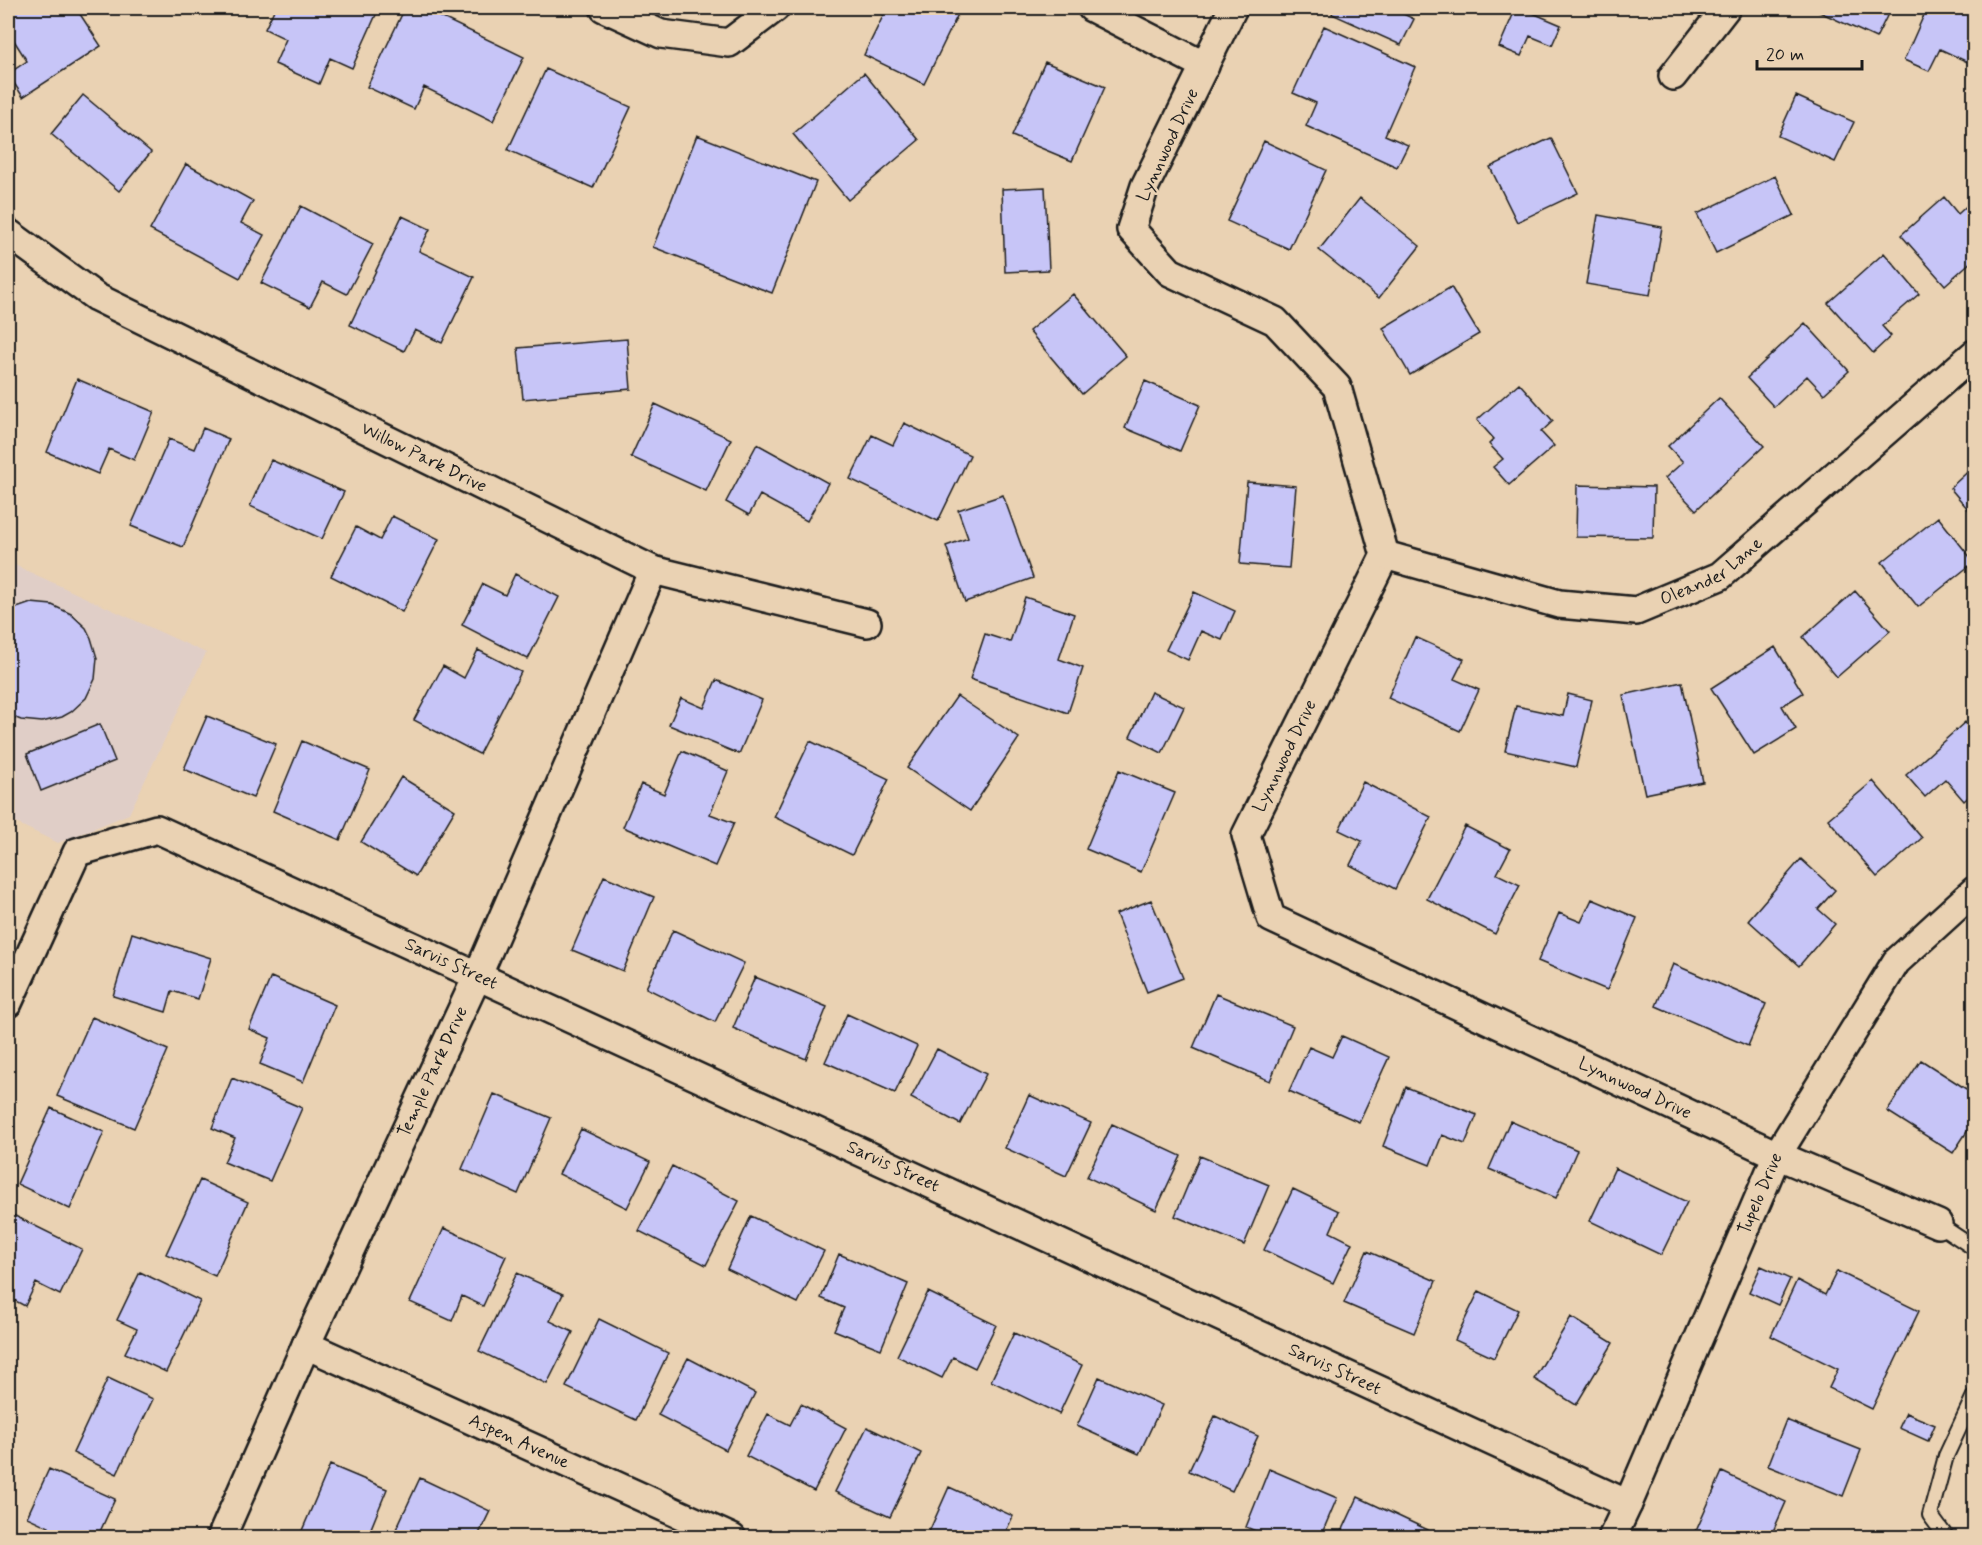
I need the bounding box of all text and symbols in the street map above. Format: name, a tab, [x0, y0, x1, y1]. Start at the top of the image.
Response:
scale bar	[1757, 33, 1862, 71]
text: 20 m	[1766, 43, 1804, 67]
street label: Lynnwood Drive	[1131, 85, 1205, 205]
street label: Willow Park Drive	[357, 417, 491, 499]
street label: Oleander Lane	[1656, 532, 1768, 612]
street label: Lynnwood Drive	[1247, 696, 1323, 816]
street label: Sarvis Street	[401, 932, 502, 996]
street label: Temple Park Drive	[392, 1002, 474, 1141]
street label: Lynnwood Drive	[1574, 1052, 1695, 1125]
street label: Sarvis Street	[843, 1135, 944, 1199]
street label: Tupelo Drive	[1732, 1149, 1789, 1238]
street label: Sarvis Street	[1284, 1338, 1385, 1401]
street label: Aspen Avenue	[465, 1408, 573, 1475]

